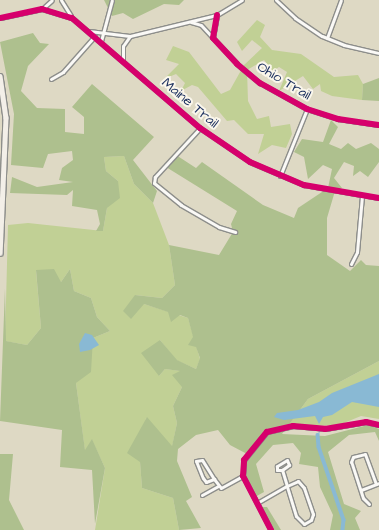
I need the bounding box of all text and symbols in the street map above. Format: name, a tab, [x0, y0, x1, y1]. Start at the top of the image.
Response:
street label: Ohio Trail	[254, 58, 314, 104]
street label: Maine Trail	[158, 74, 222, 132]

